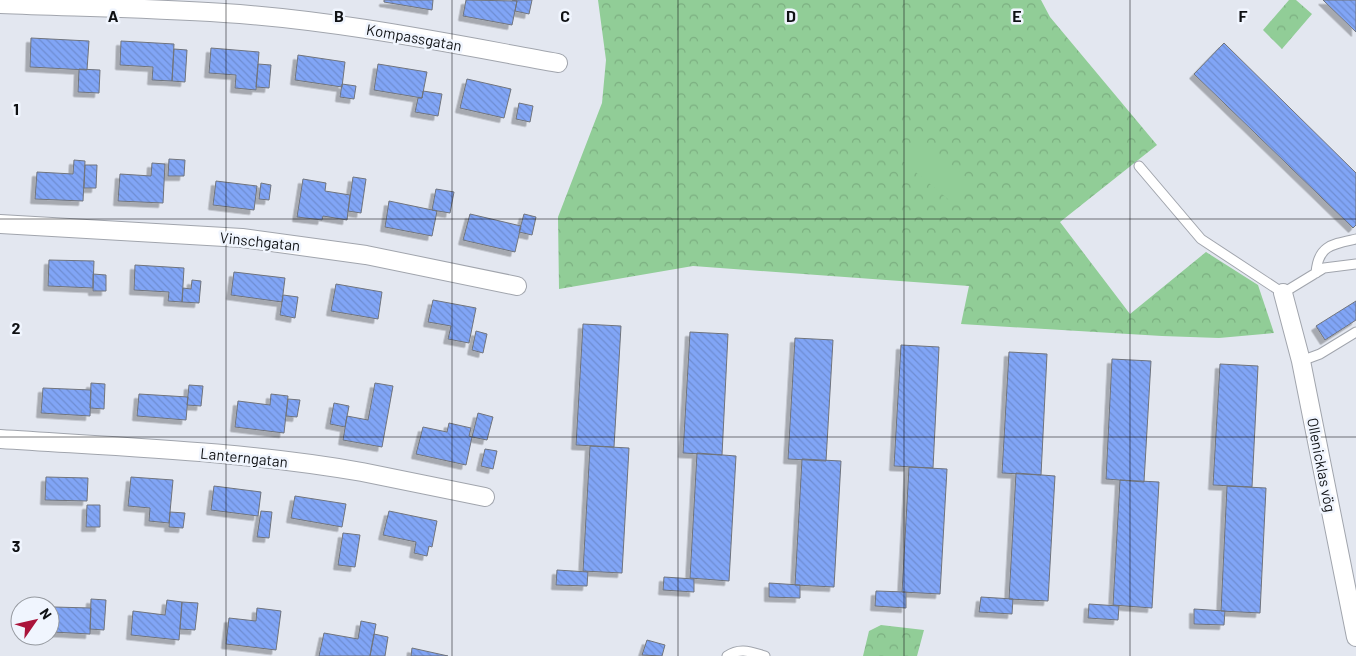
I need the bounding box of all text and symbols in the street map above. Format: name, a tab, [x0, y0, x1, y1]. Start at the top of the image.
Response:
text: A	[108, 6, 119, 25]
text: B	[334, 6, 344, 25]
text: C	[560, 6, 570, 25]
text: D	[786, 6, 796, 25]
text: E	[1012, 6, 1022, 25]
text: F	[1239, 6, 1248, 25]
street label: Kompassgatan	[365, 20, 463, 54]
text: 1	[13, 99, 19, 118]
street label: Vinschgatan	[219, 228, 301, 254]
text: 2	[12, 318, 21, 337]
street label: Ollenicklas vög	[1304, 416, 1340, 514]
street label: Lanterngatan	[199, 443, 289, 471]
text: 3	[12, 536, 20, 555]
north arrow	[10, 596, 60, 646]
text: N	[37, 605, 56, 622]

